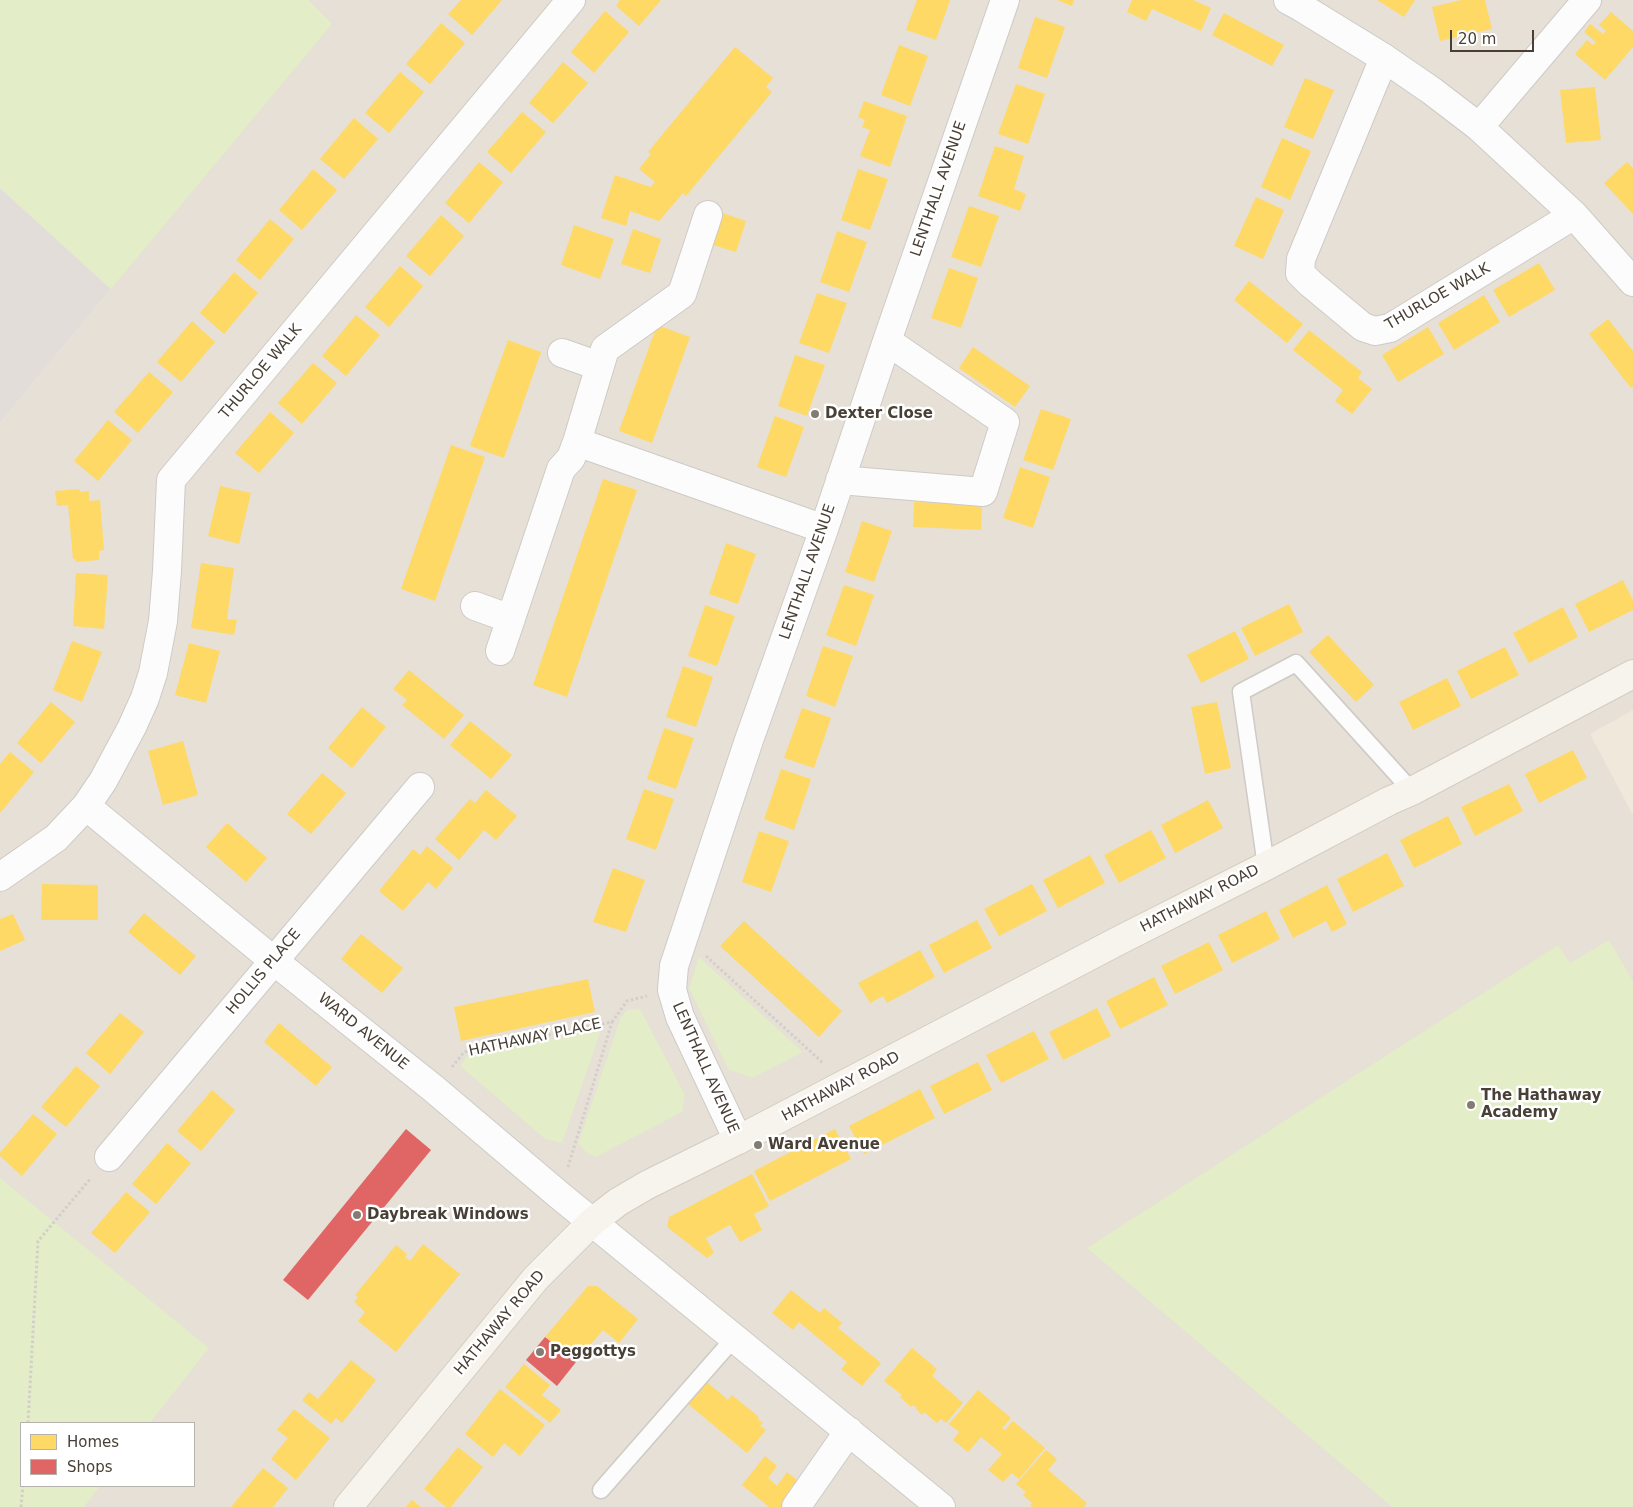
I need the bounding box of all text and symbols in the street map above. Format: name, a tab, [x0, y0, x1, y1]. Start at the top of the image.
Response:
scale bar	[1453, 20, 1537, 52]
text: 20 m	[1458, 30, 1496, 48]
street label: LENTHALL AVENUE	[907, 119, 971, 259]
street label: THURLOE WALK	[1382, 260, 1494, 334]
street label: THURLOE WALK	[216, 321, 306, 423]
place label: Dexter Close	[825, 405, 933, 423]
marker: Dexter Close	[809, 408, 821, 420]
street label: LENTHALL AVENUE	[776, 502, 840, 642]
street label: HATHAWAY ROAD	[1138, 861, 1262, 937]
street label: HOLLIS PLACE	[223, 926, 305, 1018]
street label: WARD AVENUE	[314, 990, 412, 1074]
street label: LENTHALL AVENUE	[668, 999, 742, 1137]
street label: HATHAWAY PLACE	[467, 1015, 603, 1061]
street label: HATHAWAY ROAD	[779, 1048, 903, 1126]
place label: The Hathaway Academy	[1481, 1087, 1601, 1122]
marker: The Hathaway Academy	[1465, 1099, 1477, 1111]
place label: Ward Avenue	[768, 1136, 880, 1154]
marker: Ward Avenue	[752, 1139, 764, 1151]
place label: Daybreak Windows	[367, 1206, 529, 1224]
marker: Daybreak Windows	[351, 1209, 363, 1221]
street label: HATHAWAY ROAD	[451, 1267, 549, 1379]
place label: Peggottys	[550, 1343, 636, 1361]
marker: Peggottys	[534, 1346, 546, 1358]
legend	[20, 1422, 195, 1487]
text: Homes	[67, 1433, 119, 1451]
text: Shops	[67, 1458, 113, 1476]

